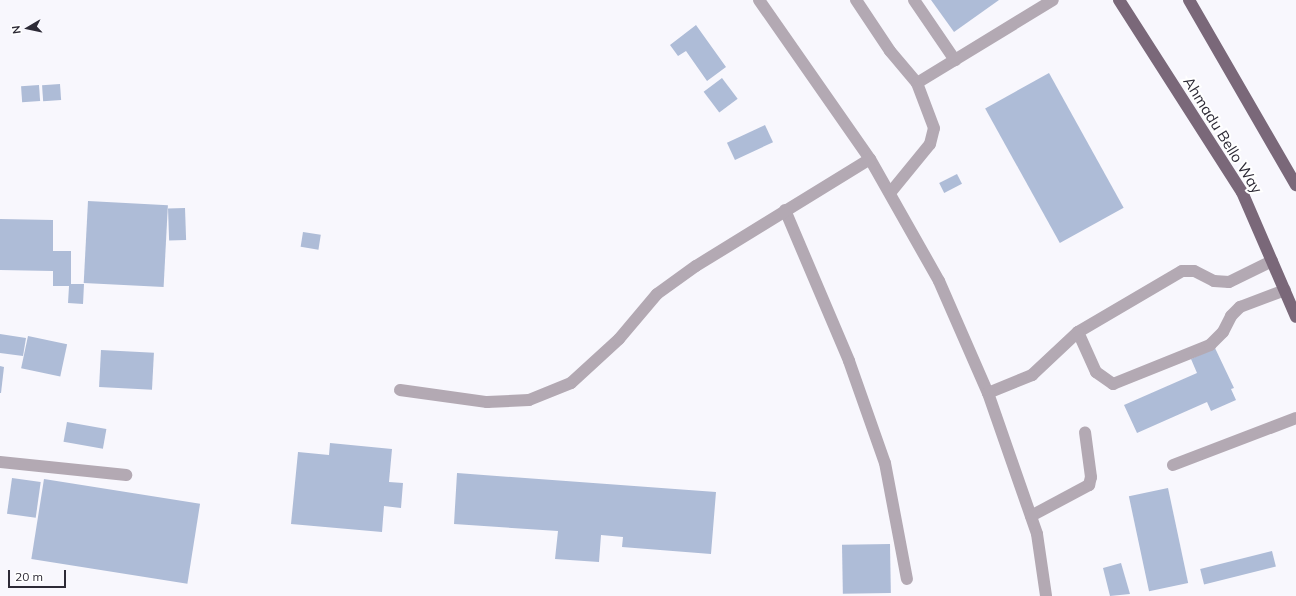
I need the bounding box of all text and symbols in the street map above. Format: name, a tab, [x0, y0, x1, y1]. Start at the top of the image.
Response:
north arrow	[8, 8, 48, 48]
text: N	[9, 25, 24, 35]
street label: Ahmadu Bello Way	[1180, 73, 1266, 197]
scale bar	[10, 562, 68, 588]
text: 20 m	[15, 569, 43, 584]

